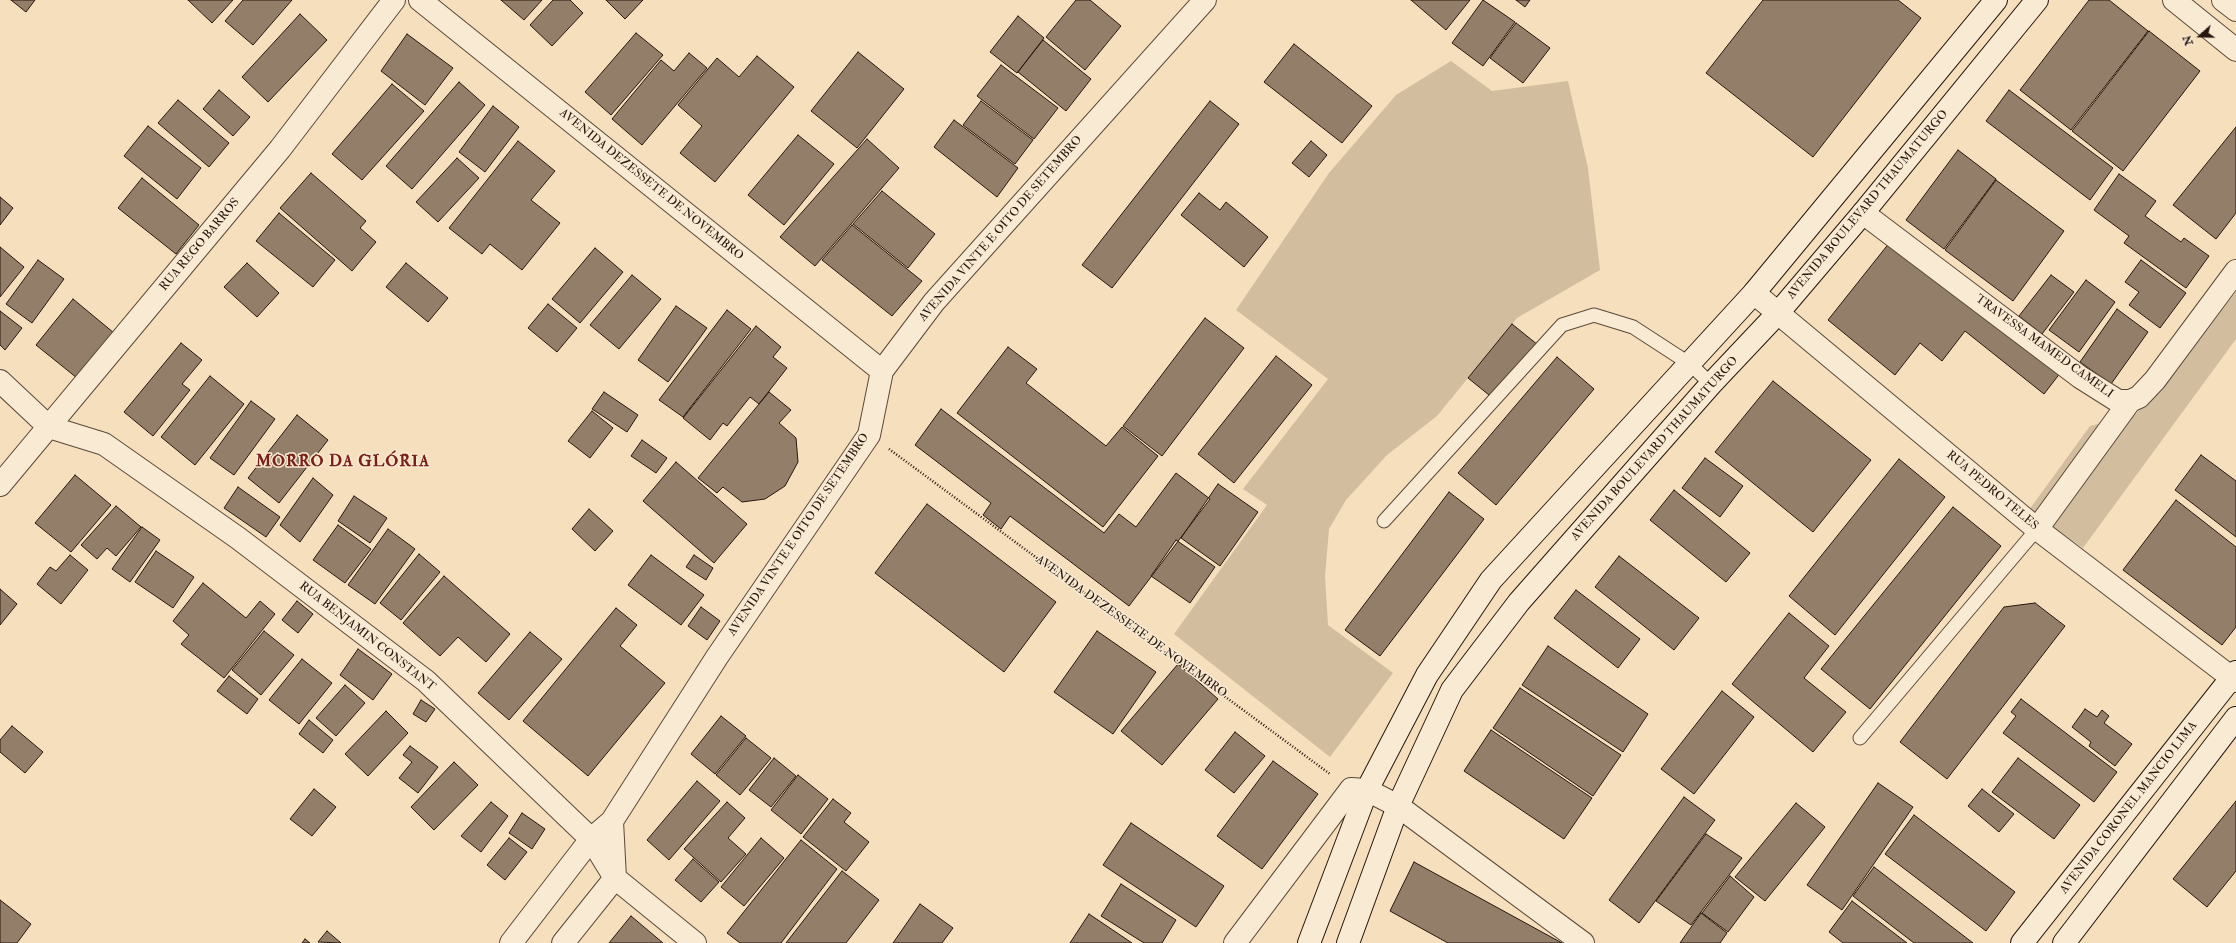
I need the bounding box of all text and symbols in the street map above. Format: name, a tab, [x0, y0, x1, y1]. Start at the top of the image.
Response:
north arrow	[2180, 16, 2220, 56]
text: N	[2180, 33, 2196, 47]
street label: AVENIDA DEZESSETE DE NOVEMBRO	[556, 106, 746, 264]
street label: AVENIDA BOULEVARD THAUMATURGO	[1784, 107, 1952, 303]
street label: AVENIDA VINTE E OITO DE SETEMBRO	[916, 133, 1086, 325]
street label: RUA REGO BARROS	[157, 196, 243, 294]
street label: TRAVESSA MAMED CAMELI	[1972, 292, 2116, 402]
street label: AVENIDA BOULEVARD THAUMATURGO	[1568, 354, 1742, 544]
street label: AVENIDA VINTE E OITO DE SETEMBRO	[725, 431, 873, 639]
street label: RUA PEDRO TELES	[1943, 448, 2041, 534]
district label: MORRO DA GLÓRIA	[256, 453, 430, 473]
street label: AVENIDA DEZESSETE DE NOVEMBRO	[1033, 553, 1229, 701]
street label: RUA BENJAMIN CONSTANT	[296, 579, 438, 695]
street label: AVENIDA CORONEL MANCIO LIMA	[2057, 719, 2201, 897]

